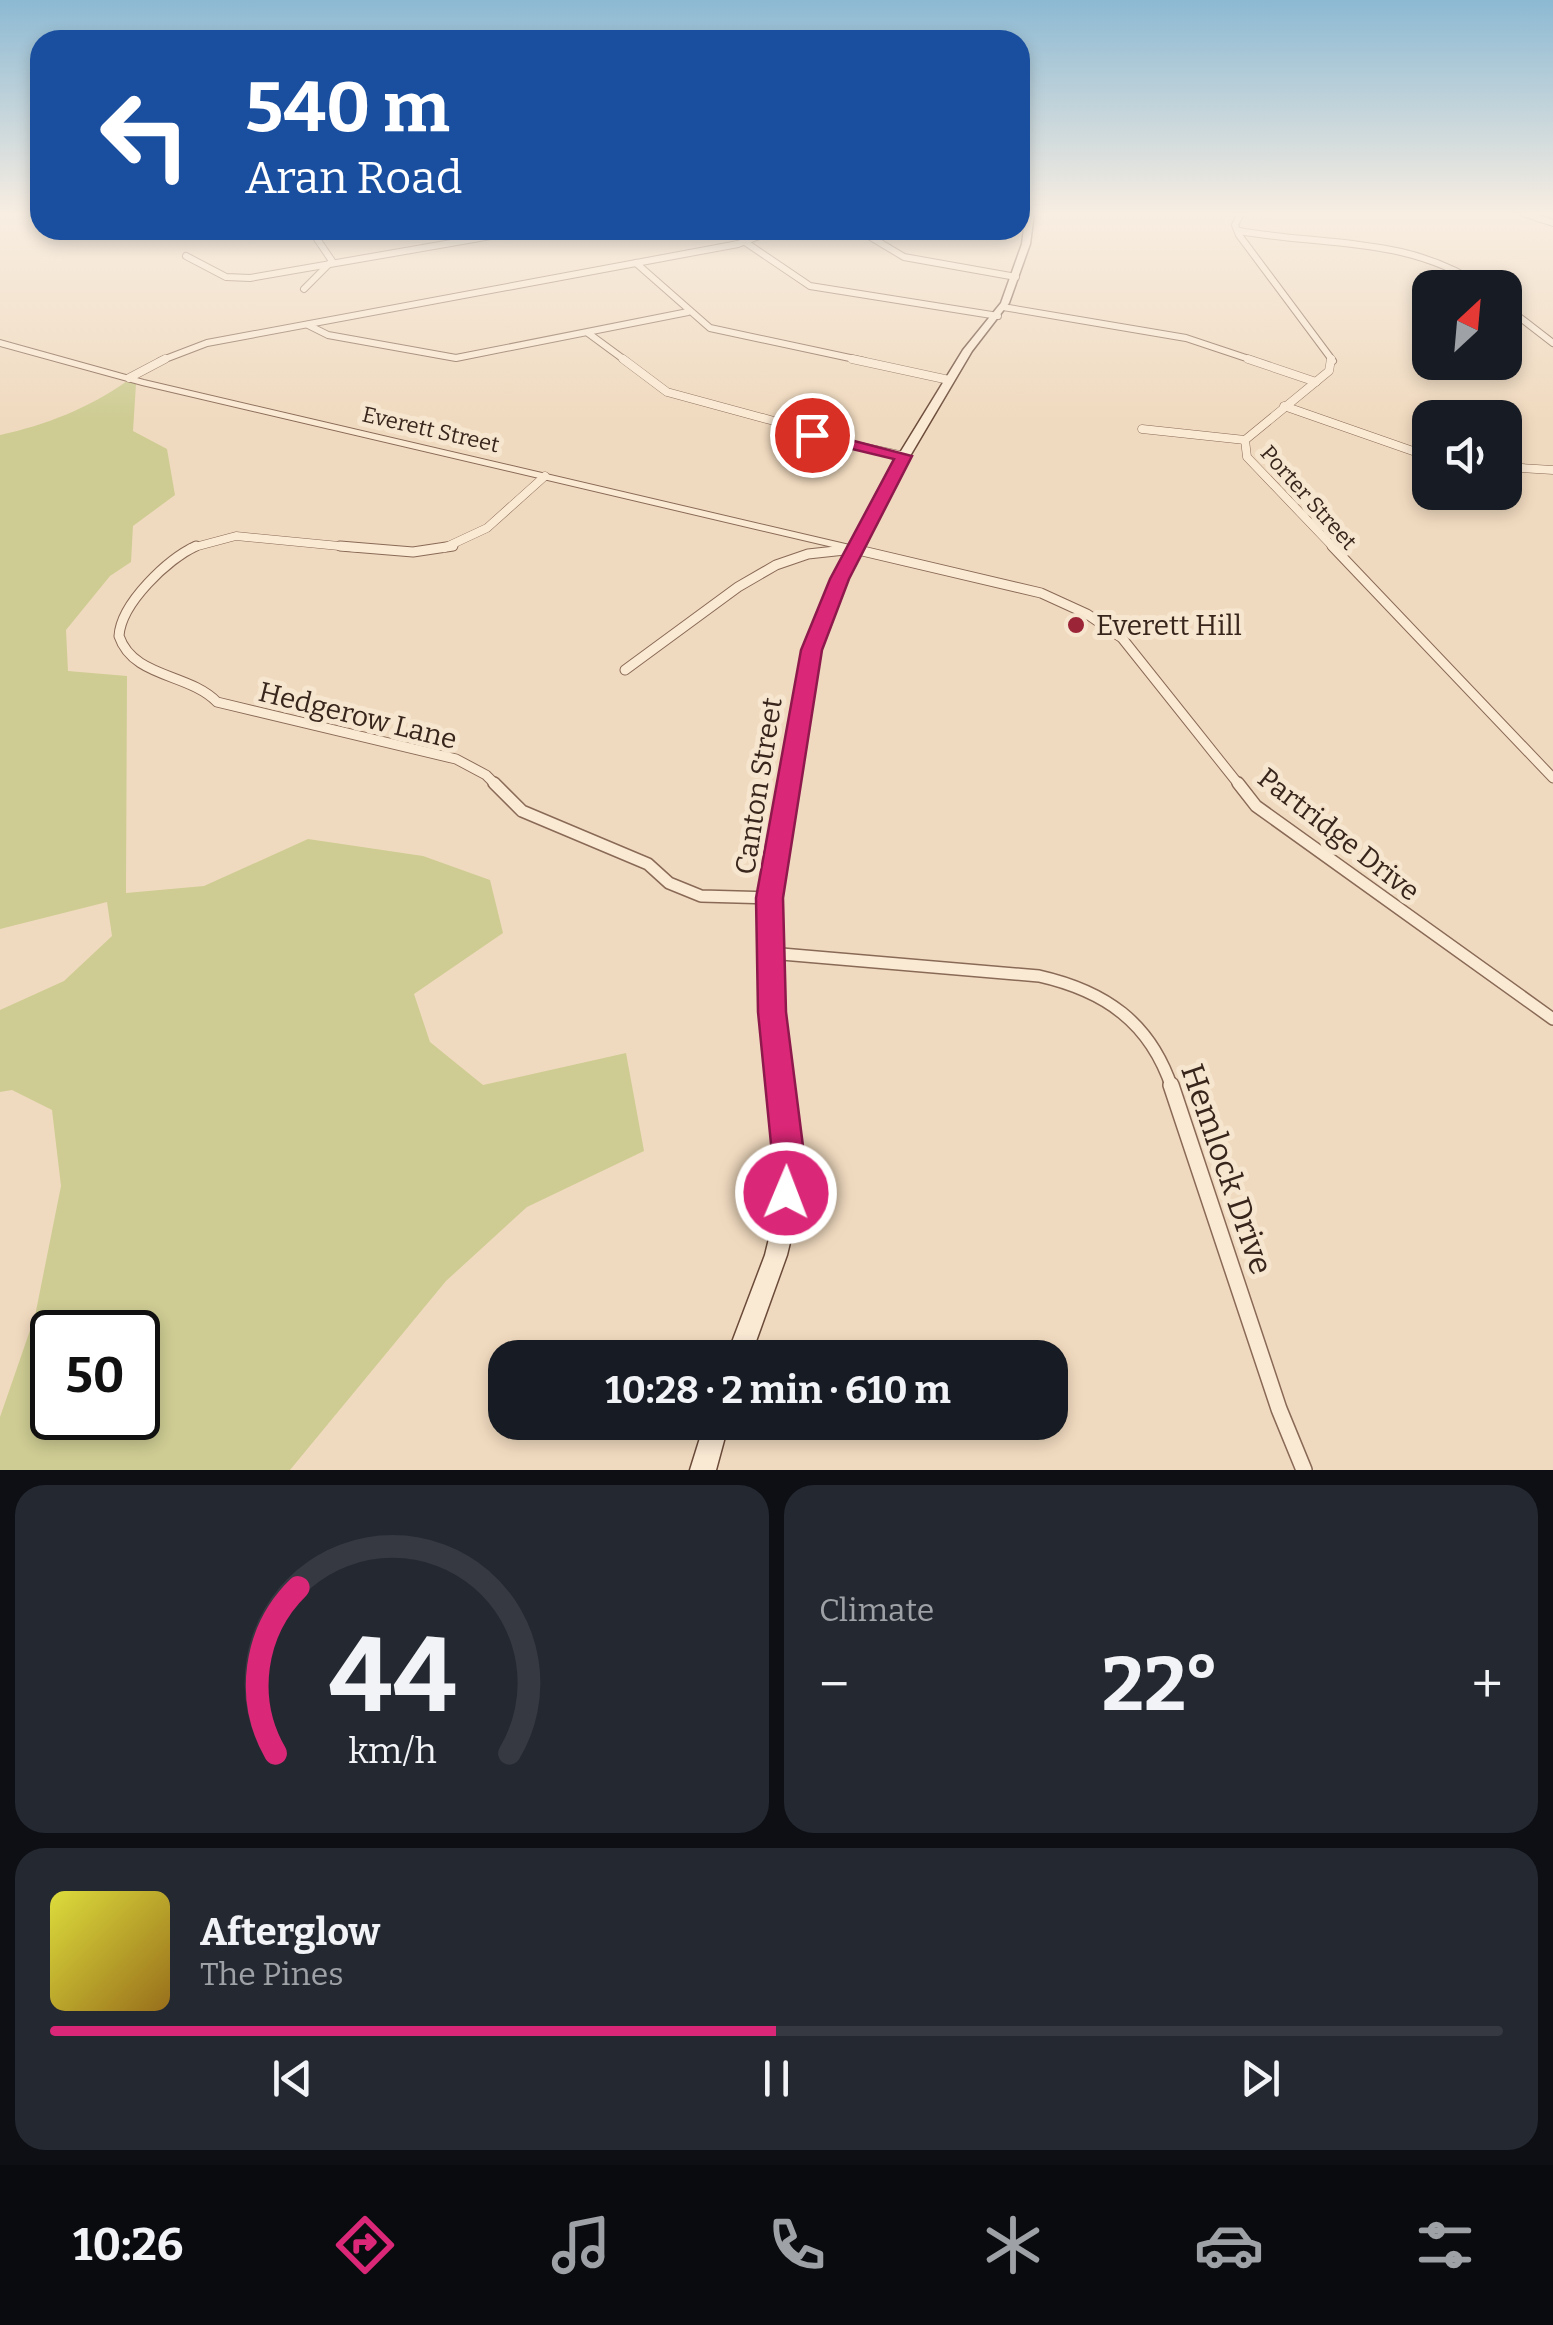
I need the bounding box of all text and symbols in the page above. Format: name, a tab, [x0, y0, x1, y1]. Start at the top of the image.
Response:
text: 540 m	[245, 66, 450, 150]
icon: left	[80, 70, 210, 200]
text: Aran Road	[245, 151, 462, 205]
north arrow	[1412, 270, 1522, 380]
map controls	[1412, 270, 1522, 510]
pin	[770, 393, 855, 478]
button: sound	[1412, 400, 1522, 510]
street label: Everett Street	[360, 401, 502, 458]
icon: arrive	[785, 408, 840, 463]
street label: Porter Street	[1255, 440, 1363, 555]
place label: Everett Hill	[1096, 609, 1242, 642]
marker: Everett Hill	[1065, 614, 1087, 636]
street label: Hedgerow Lane	[255, 675, 460, 756]
street label: Canton Street	[728, 695, 789, 877]
street label: Partridge Drive	[1251, 761, 1426, 908]
street label: Hemlock Drive	[1173, 1059, 1281, 1279]
position arrow	[734, 1141, 838, 1245]
speed limit sign: 50	[30, 1310, 160, 1440]
text: 10:28 · 2 min · 610 m	[605, 1367, 951, 1413]
text: Climate	[819, 1591, 934, 1629]
text: 44	[328, 1614, 456, 1739]
text: 22°	[1102, 1640, 1219, 1730]
text: −	[819, 1652, 849, 1718]
text: +	[1472, 1652, 1503, 1718]
text: km/h	[348, 1730, 436, 1772]
text: Afterglow	[200, 1909, 380, 1955]
text: The Pines	[200, 1955, 344, 1993]
icon: previous	[265, 2051, 320, 2106]
icon: pause	[749, 2051, 804, 2106]
icon: next	[1233, 2051, 1288, 2106]
icon: directions	[330, 2210, 400, 2280]
icon: music	[546, 2210, 616, 2280]
icon: phone	[762, 2210, 832, 2280]
icon: climate	[978, 2210, 1048, 2280]
icon: car	[1194, 2210, 1264, 2280]
icon: filters	[1410, 2210, 1480, 2280]
text: 10:26	[73, 2218, 183, 2272]

